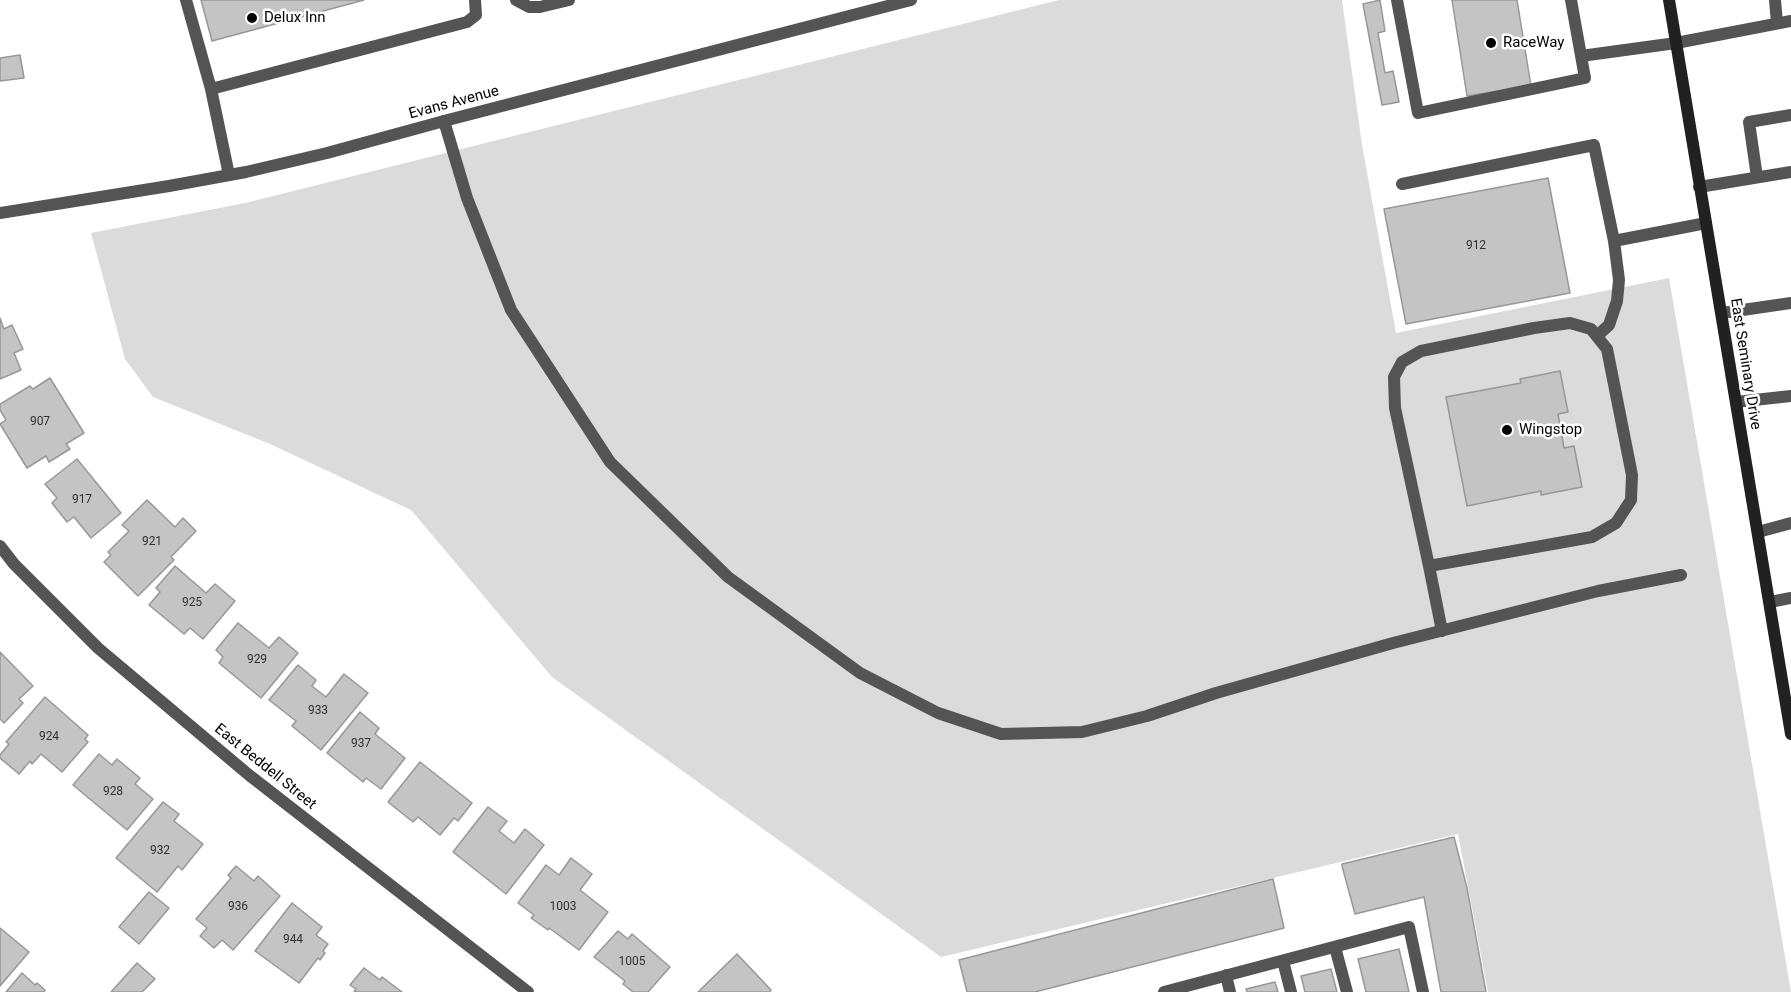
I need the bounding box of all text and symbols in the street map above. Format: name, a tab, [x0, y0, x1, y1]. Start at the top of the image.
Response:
place label: Delux Inn	[264, 9, 326, 27]
marker: Delux Inn	[245, 11, 259, 25]
place label: RaceWay	[1503, 34, 1564, 52]
marker: RaceWay	[1484, 36, 1498, 50]
street label: Evans Avenue	[407, 82, 501, 124]
house number: 912	[1466, 239, 1486, 253]
street label: East Seminary Drive	[1726, 297, 1764, 431]
house number: 907	[30, 415, 50, 429]
place label: Wingstop	[1519, 421, 1582, 439]
marker: Wingstop	[1500, 423, 1514, 437]
house number: 917	[72, 493, 92, 507]
house number: 921	[142, 535, 162, 549]
house number: 925	[182, 596, 202, 610]
house number: 929	[247, 653, 267, 667]
house number: 933	[308, 704, 328, 718]
street label: East Beddell Street	[210, 720, 320, 814]
house number: 924	[39, 730, 59, 744]
house number: 937	[351, 737, 371, 751]
house number: 928	[103, 785, 123, 799]
house number: 932	[150, 844, 170, 858]
house number: 936	[228, 900, 248, 914]
house number: 1003	[550, 900, 576, 914]
house number: 944	[283, 933, 303, 947]
house number: 1005	[619, 955, 645, 969]

